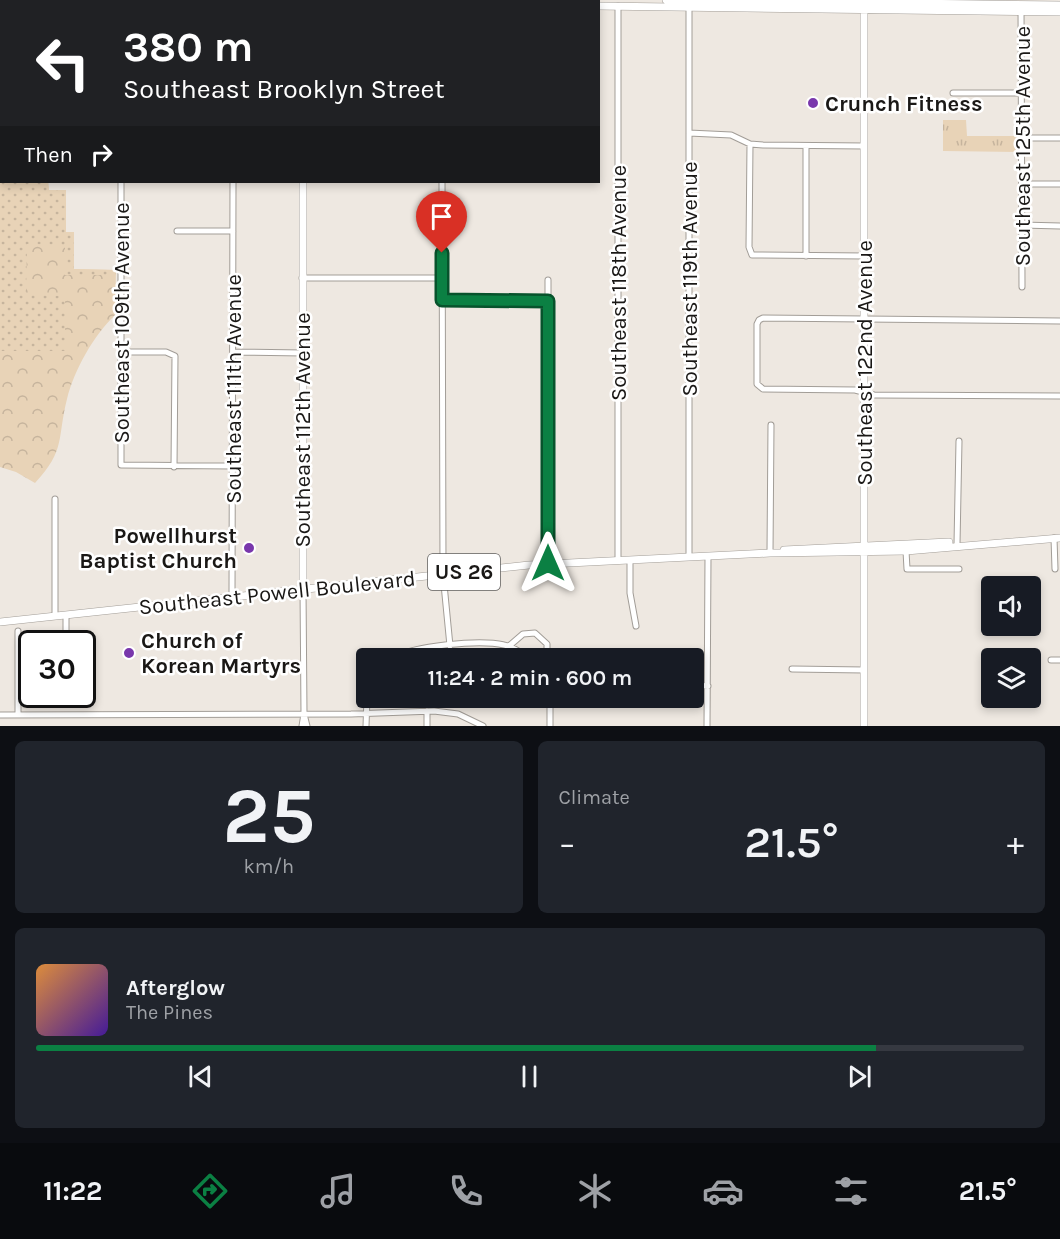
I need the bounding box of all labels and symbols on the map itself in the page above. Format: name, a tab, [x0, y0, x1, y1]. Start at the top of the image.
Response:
street label: Southeast 125th Avenue	[1010, 26, 1036, 266]
place label: Crunch Fitness	[825, 91, 983, 117]
marker: Crunch Fitness	[806, 96, 820, 110]
street label: Southeast 119th Avenue	[677, 161, 703, 397]
street label: Southeast 118th Avenue	[606, 165, 632, 401]
pin	[416, 191, 467, 253]
street label: Southeast 109th Avenue	[109, 203, 135, 443]
street label: Southeast 122nd Avenue	[852, 240, 878, 486]
street label: Southeast 111th Avenue	[221, 274, 247, 504]
street label: Southeast 112th Avenue	[290, 312, 316, 548]
place label: Powellhurst Baptist Church	[79, 523, 237, 574]
position arrow	[516, 531, 580, 595]
marker: Powellhurst Baptist Church	[242, 541, 256, 555]
road number: US 26	[428, 554, 500, 590]
street label: Southeast Powell Boulevard	[137, 566, 417, 620]
place label: Church of Korean Martyrs	[141, 628, 301, 679]
speed limit sign: 30	[18, 630, 96, 708]
marker: Church of Korean Martyrs	[122, 646, 136, 660]

